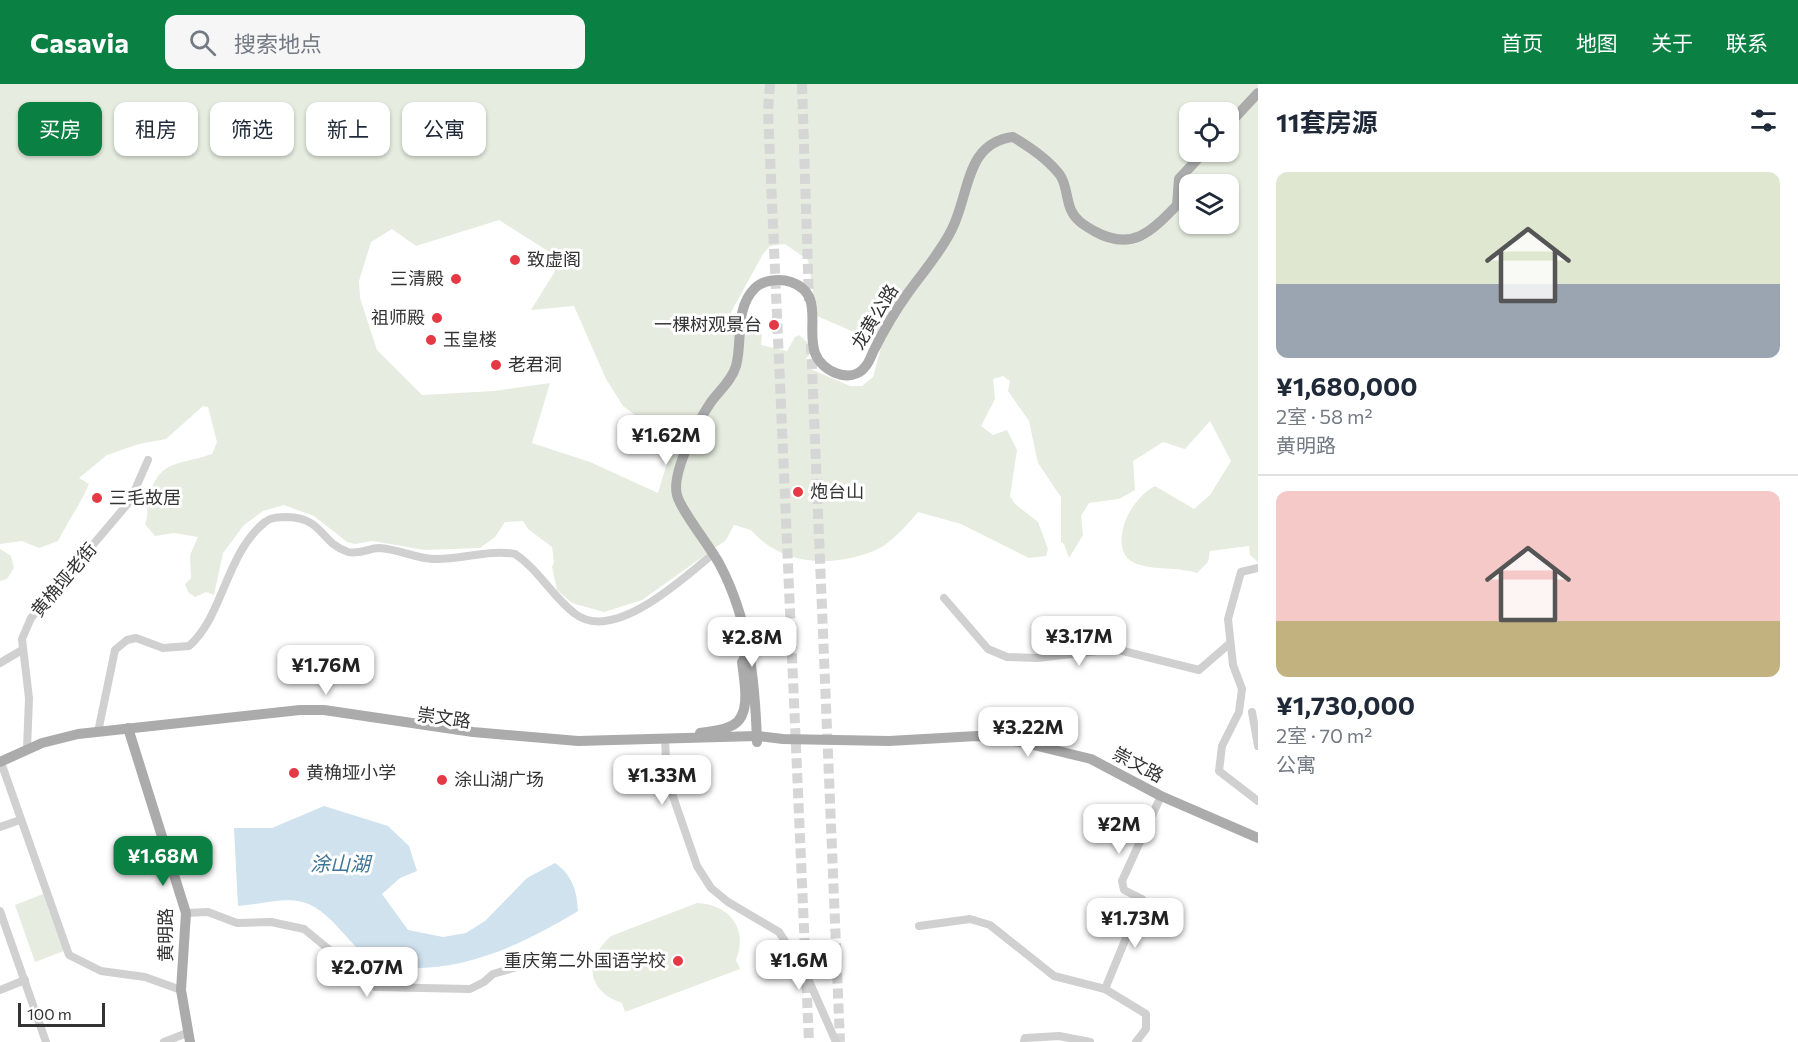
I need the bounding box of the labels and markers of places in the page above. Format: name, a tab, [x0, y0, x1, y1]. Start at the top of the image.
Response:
place label: 致虚阁	[527, 248, 581, 270]
marker: 致虚阁	[508, 253, 522, 267]
place label: 三清殿	[390, 267, 444, 289]
marker: 三清殿	[449, 272, 463, 286]
place label: 祖师殿	[371, 306, 425, 328]
marker: 祖师殿	[430, 311, 444, 325]
place label: 一棵树观景台	[654, 313, 762, 335]
marker: 一棵树观景台	[767, 318, 781, 332]
place label: 玉皇楼	[443, 328, 497, 350]
marker: 玉皇楼	[424, 333, 438, 347]
place label: 老君洞	[508, 353, 562, 375]
marker: 老君洞	[489, 358, 503, 372]
pin: ¥1.62M	[617, 415, 715, 466]
place label: 炮台山	[810, 480, 864, 502]
marker: 炮台山	[791, 485, 805, 499]
place label: 三毛故居	[109, 486, 181, 508]
marker: 三毛故居	[90, 491, 104, 505]
pin: ¥3.17M	[1030, 616, 1128, 667]
pin: ¥2.8M	[710, 617, 794, 668]
pin: ¥1.76M	[277, 645, 375, 696]
pin: ¥3.22M	[979, 707, 1077, 758]
pin: ¥1.33M	[613, 755, 711, 806]
place label: 黄桷垭小学	[306, 761, 396, 783]
marker: 黄桷垭小学	[287, 766, 301, 780]
place label: 涂山湖广场	[454, 768, 544, 790]
marker: 涂山湖广场	[435, 773, 449, 787]
pin: ¥2M	[1090, 804, 1148, 855]
pin: ¥1.68M	[114, 836, 212, 887]
pin: ¥1.73M	[1086, 898, 1184, 949]
pin: ¥1.6M	[757, 940, 841, 991]
pin: ¥2.07M	[318, 947, 416, 998]
place label: 重庆第二外国语学校	[504, 949, 666, 971]
marker: 重庆第二外国语学校	[671, 954, 685, 968]

